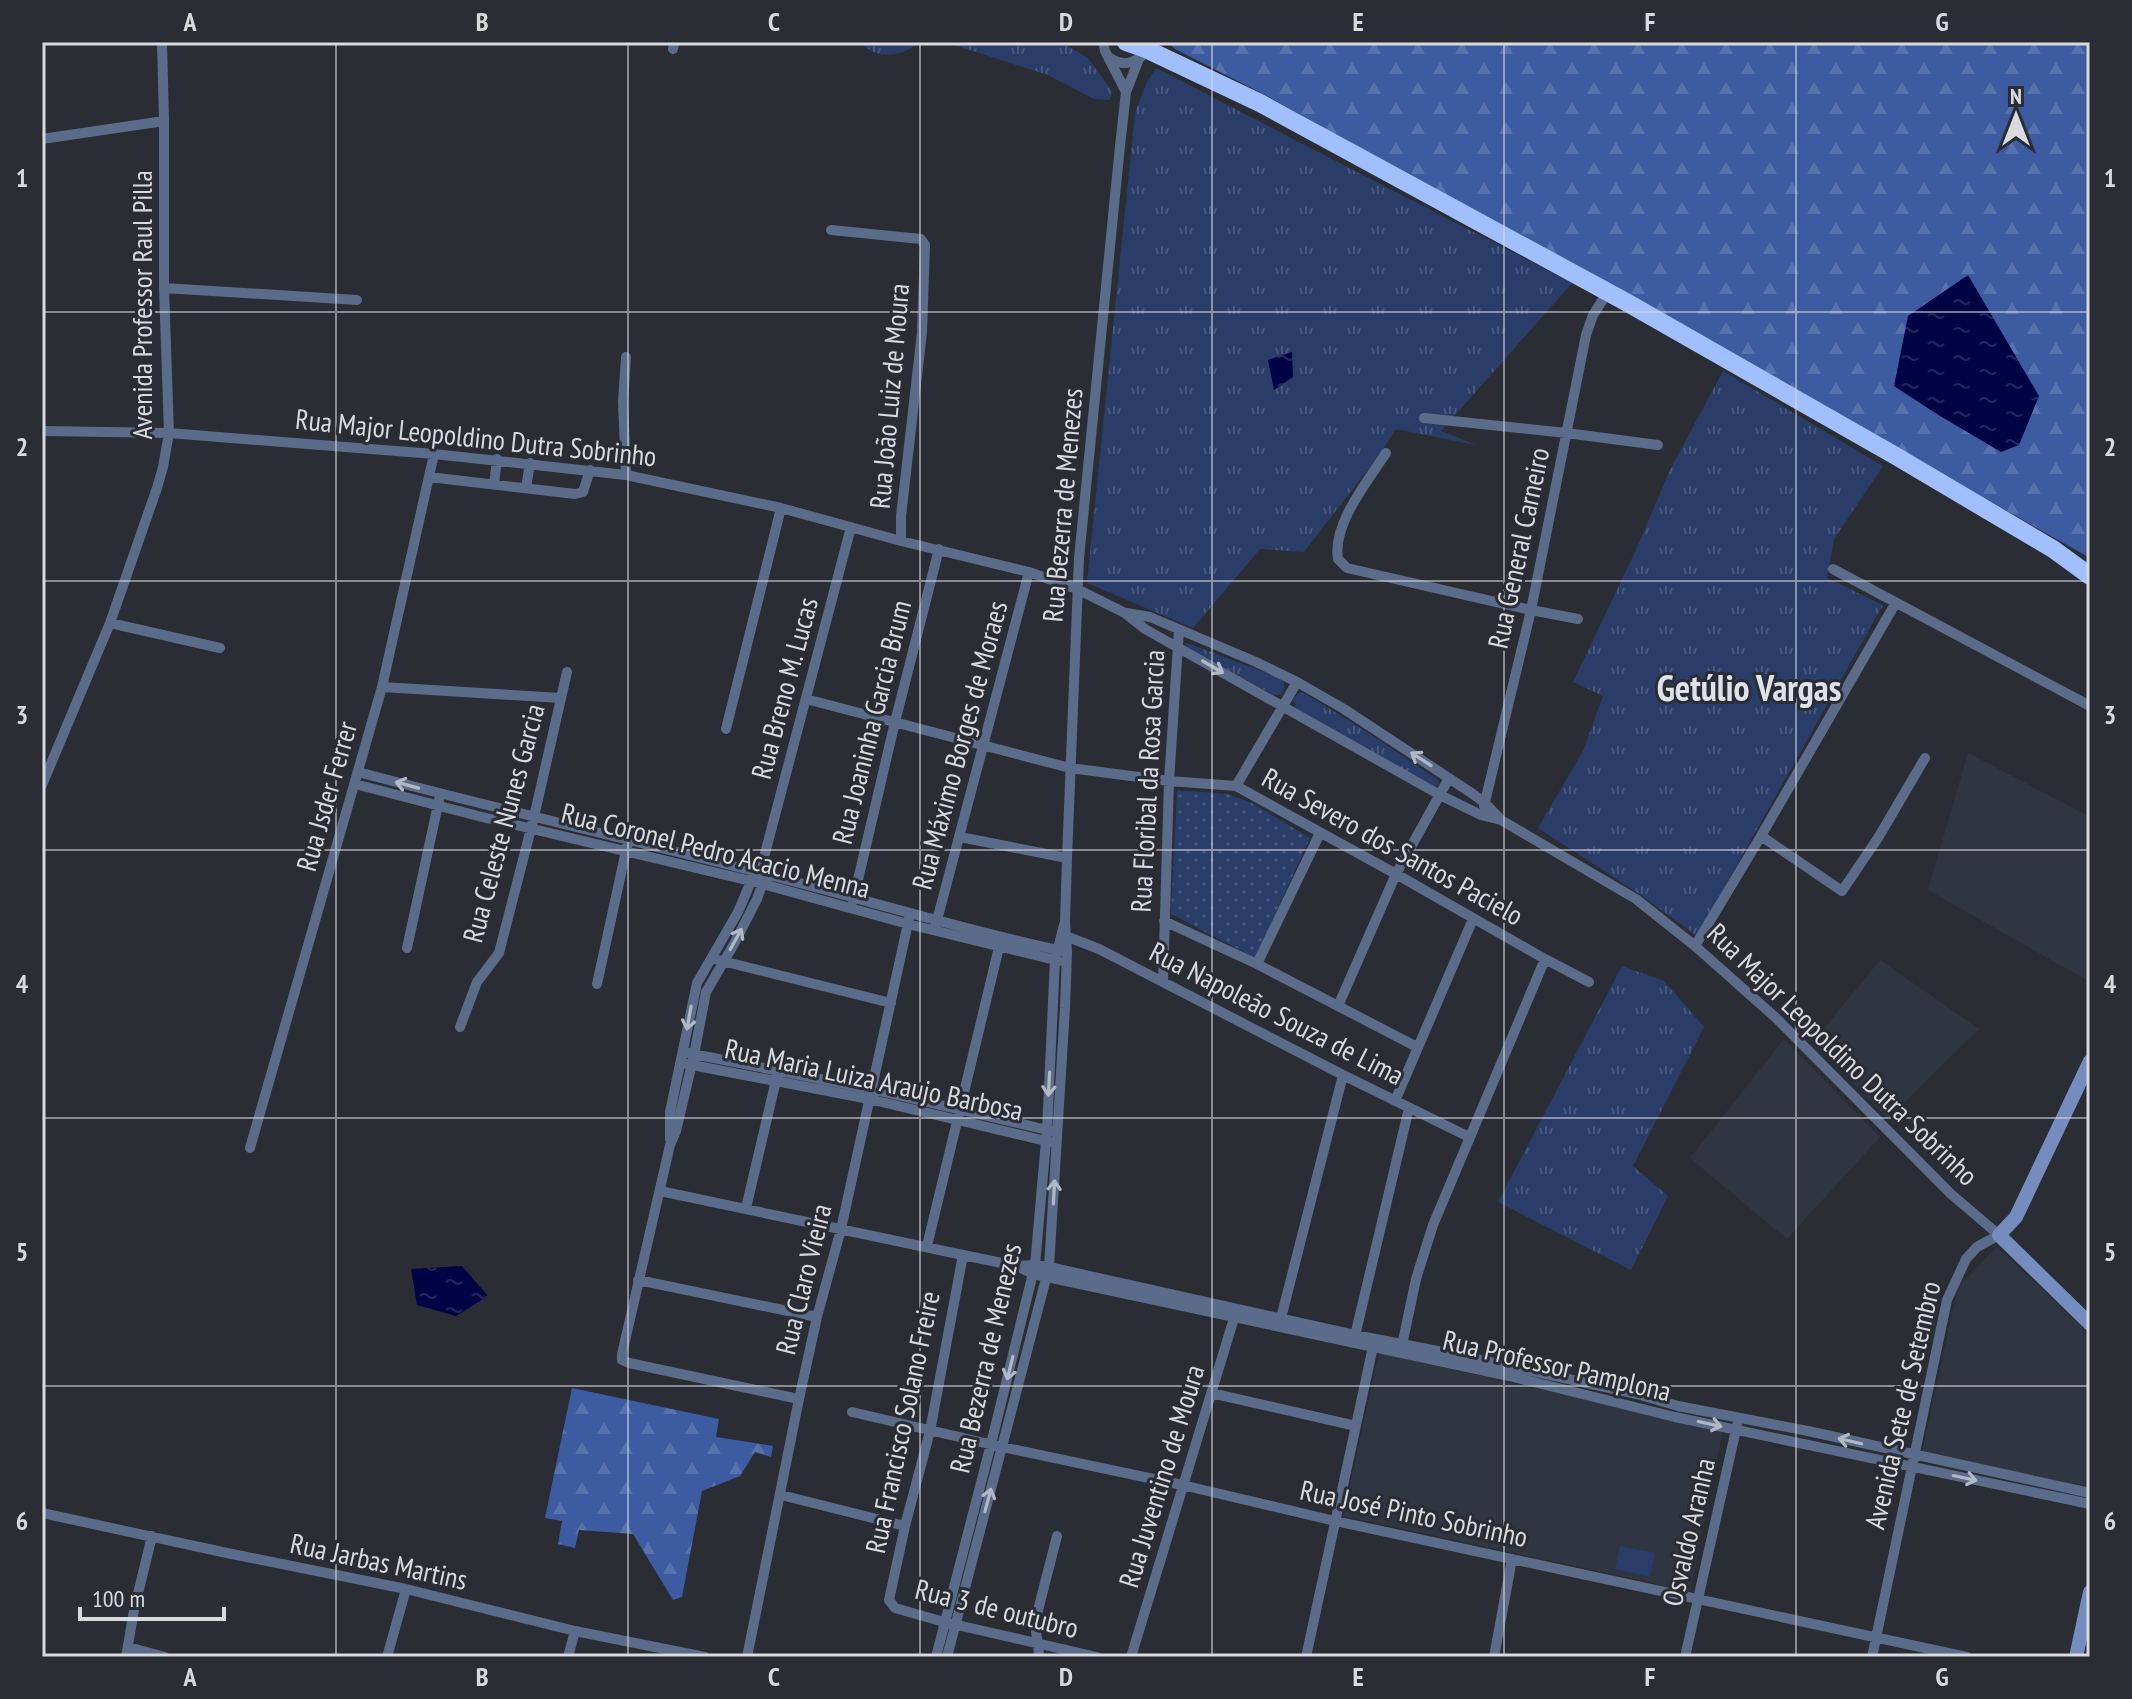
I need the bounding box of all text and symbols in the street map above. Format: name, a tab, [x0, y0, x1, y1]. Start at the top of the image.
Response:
text: A	[182, 5, 197, 38]
text: B	[476, 5, 489, 38]
text: C	[768, 5, 780, 38]
text: D	[1059, 5, 1073, 38]
text: E	[1352, 5, 1364, 38]
text: F	[1645, 5, 1656, 38]
text: G	[1935, 5, 1949, 38]
north arrow	[1976, 76, 2056, 156]
text: N	[2010, 82, 2022, 110]
text: 1	[16, 161, 28, 194]
text: 1	[2104, 161, 2116, 194]
street label: Avenida Professor Raul Pilla	[123, 170, 160, 440]
street label: Rua João Luiz de Moura	[861, 282, 917, 510]
street label: Rua Bezerra de Menezes	[1033, 387, 1091, 623]
street label: Rua Major Leopoldino Dutra Sobrinho	[294, 400, 658, 474]
text: 2	[16, 430, 28, 463]
text: 2	[2104, 430, 2116, 463]
street label: Rua General Carneiro	[1479, 444, 1557, 652]
street label: Rua Breno M. Lucas	[742, 593, 826, 783]
street label: Rua Joaninha Garcia Brum	[823, 596, 919, 848]
street label: Rua Máximo Borges de Moraes	[903, 597, 1015, 893]
street label: Rua Floribal da Rosa Garcia	[1122, 649, 1172, 913]
one-way arrow	[1201, 659, 1224, 675]
district label: Getúlio Vargas	[1657, 664, 1841, 711]
text: 3	[16, 698, 28, 731]
text: 3	[2104, 698, 2116, 731]
street label: Rua Celeste Nunes Garcia	[453, 700, 553, 946]
street label: Rua Jsder Ferrer	[287, 717, 365, 875]
one-way arrow	[1410, 751, 1432, 768]
street label: Rua Severo dos Santos Pacielo	[1256, 759, 1530, 933]
one-way arrow	[395, 777, 421, 792]
street label: Rua Coronel Pedro Acacio Menna	[558, 794, 874, 906]
street label: Rua Major Leopoldino Dutra Sobrinho	[1700, 915, 1986, 1193]
one-way arrow	[728, 928, 744, 951]
street label: Rua Napoleão Souza de Lima	[1144, 933, 1410, 1093]
text: 4	[16, 967, 29, 1000]
text: 4	[2104, 967, 2117, 1000]
one-way arrow	[681, 1005, 696, 1030]
street label: Rua Maria Luiza Araujo Barbosa	[722, 1029, 1026, 1129]
one-way arrow	[1041, 1070, 1056, 1097]
one-way arrow	[1047, 1179, 1062, 1206]
street label: Rua Claro Vieira	[766, 1200, 840, 1358]
text: 5	[16, 1235, 28, 1268]
text: 5	[2104, 1235, 2116, 1268]
street label: Rua Bezerra de Menezes	[941, 1240, 1029, 1476]
street label: Avenida Sete de Setembro	[1855, 1277, 1949, 1533]
street label: Rua Francisco Solano Freire	[856, 1288, 948, 1556]
street label: Rua Professor Pamplona	[1439, 1321, 1675, 1409]
one-way arrow	[1001, 1355, 1016, 1380]
street label: Rua Juventino de Moura	[1110, 1360, 1212, 1592]
one-way arrow	[1697, 1418, 1723, 1433]
one-way arrow	[1837, 1432, 1863, 1447]
street label: Osvaldo Aranha	[1653, 1454, 1723, 1610]
street label: Rua José Pinto Sobrinho	[1297, 1471, 1531, 1555]
one-way arrow	[1952, 1471, 1977, 1486]
one-way arrow	[982, 1488, 997, 1514]
text: 6	[16, 1504, 28, 1537]
text: 6	[2104, 1504, 2116, 1537]
street label: Rua Jarbas Martins	[287, 1524, 471, 1598]
street label: Rua 3 de outubro	[912, 1570, 1082, 1646]
scale bar	[80, 1571, 224, 1621]
text: 100 m	[92, 1583, 145, 1614]
text: A	[182, 1660, 197, 1693]
text: B	[476, 1660, 489, 1693]
text: C	[768, 1660, 780, 1693]
text: D	[1059, 1660, 1073, 1693]
text: E	[1352, 1660, 1364, 1693]
text: F	[1645, 1660, 1656, 1693]
text: G	[1935, 1660, 1949, 1693]

